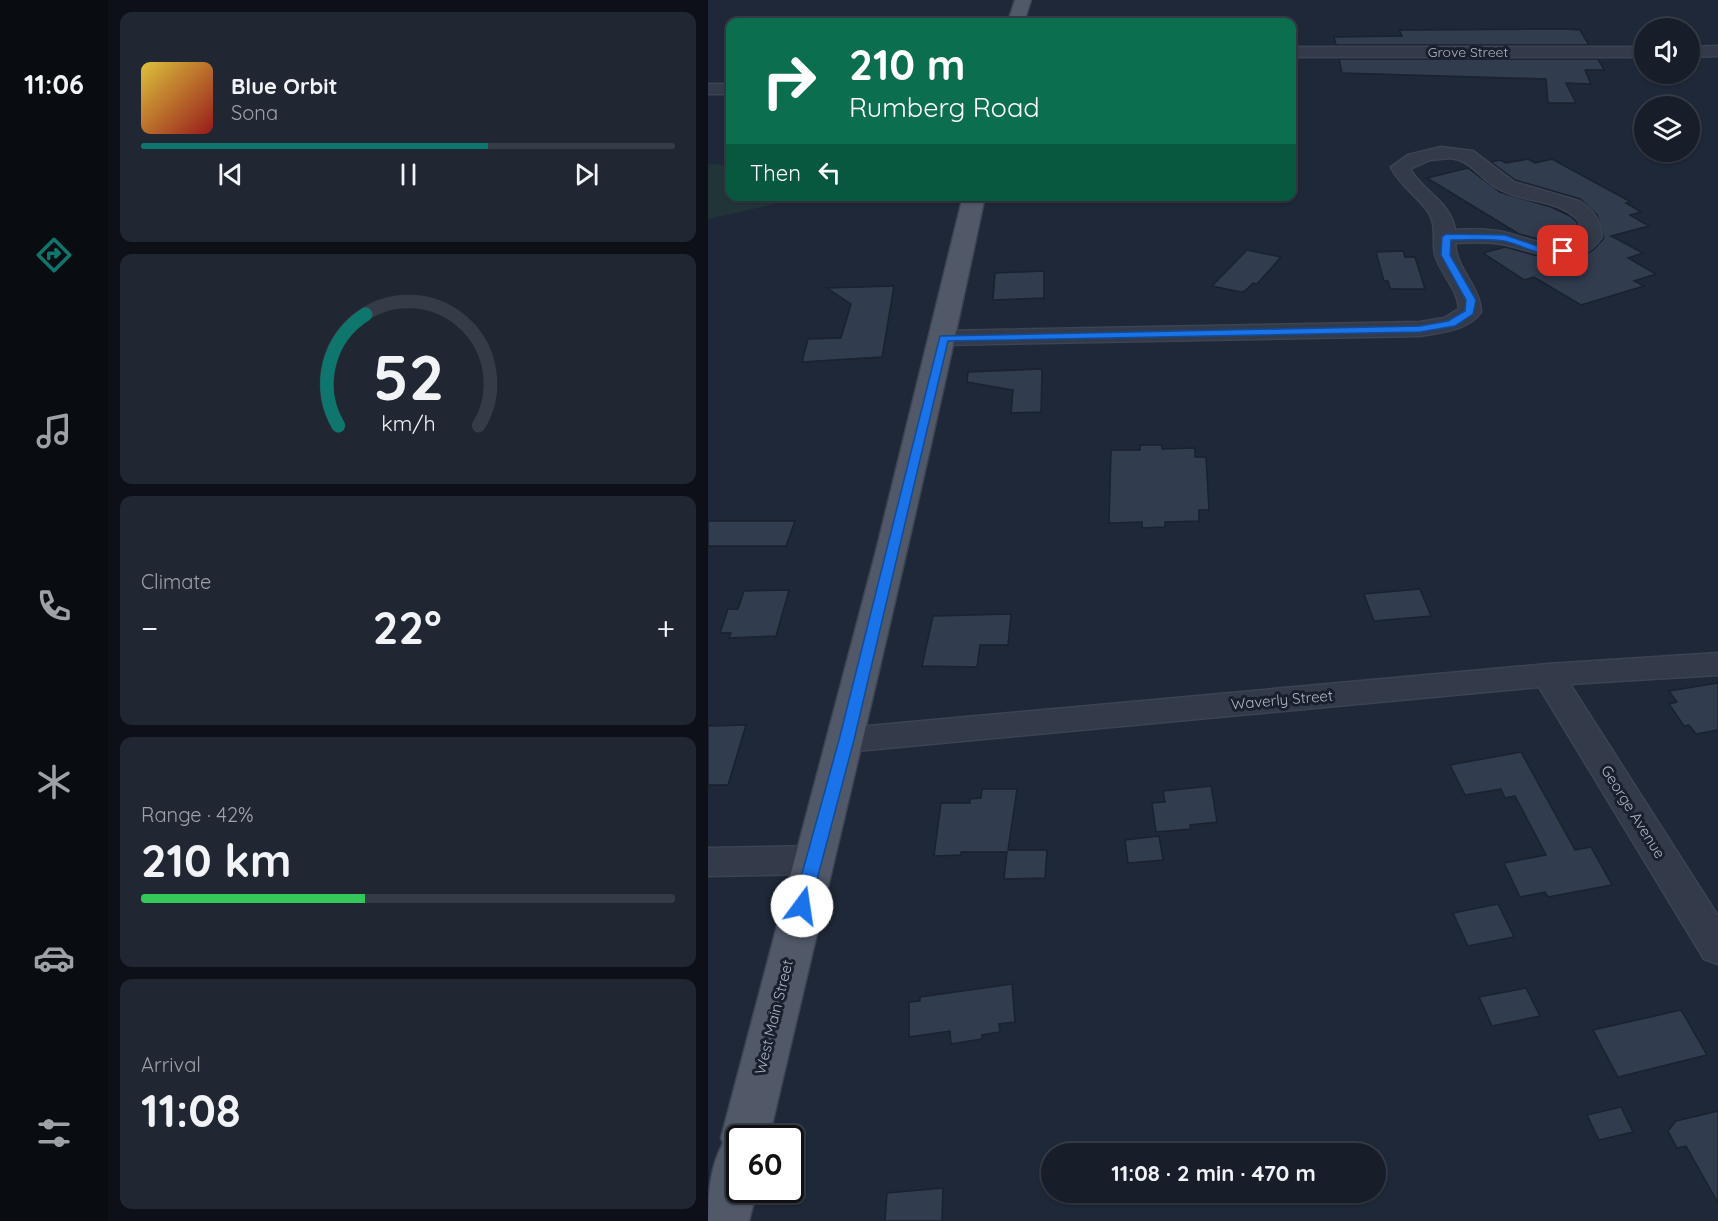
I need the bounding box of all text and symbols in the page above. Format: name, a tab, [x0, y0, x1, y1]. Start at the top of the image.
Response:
map controls	[1634, 18, 1700, 162]
button: sound	[1634, 18, 1700, 84]
text: 210 m	[849, 38, 966, 91]
icon: right	[750, 42, 828, 120]
street label: Grove Street	[1428, 43, 1509, 61]
text: 11:06	[24, 67, 84, 101]
text: Blue Orbit	[231, 72, 337, 100]
text: Rumberg Road	[849, 90, 1040, 124]
button: layers	[1634, 96, 1700, 162]
text: Sona	[231, 100, 278, 125]
icon: left	[813, 156, 846, 189]
icon: previous	[214, 158, 247, 191]
icon: pause	[392, 158, 425, 191]
icon: next	[570, 158, 603, 191]
text: Then	[750, 159, 801, 187]
pin	[1537, 225, 1588, 276]
icon: directions	[33, 234, 75, 276]
icon: arrive	[1546, 234, 1579, 267]
text: 52	[372, 338, 444, 416]
icon: music	[33, 410, 75, 452]
text: km/h	[381, 410, 435, 436]
text: Climate	[141, 569, 211, 594]
icon: phone	[33, 585, 75, 627]
text: 22°	[373, 599, 442, 655]
text: −	[141, 607, 158, 648]
text: +	[656, 607, 675, 648]
street label: Waverly Street	[1230, 686, 1334, 713]
icon: climate	[33, 761, 75, 803]
street label: George Avenue	[1597, 762, 1670, 862]
text: Range · 42%	[141, 802, 254, 827]
text: 210 km	[141, 832, 291, 888]
position arrow	[770, 874, 834, 938]
icon: car	[33, 937, 75, 979]
street label: West Main Street	[750, 958, 797, 1076]
text: Arrival	[141, 1052, 201, 1077]
text: 11:08	[141, 1082, 241, 1138]
icon: filters	[33, 1112, 75, 1154]
speed limit sign: 60	[726, 1125, 804, 1203]
text: 11:08 · 2 min · 470 m	[1111, 1159, 1316, 1187]

